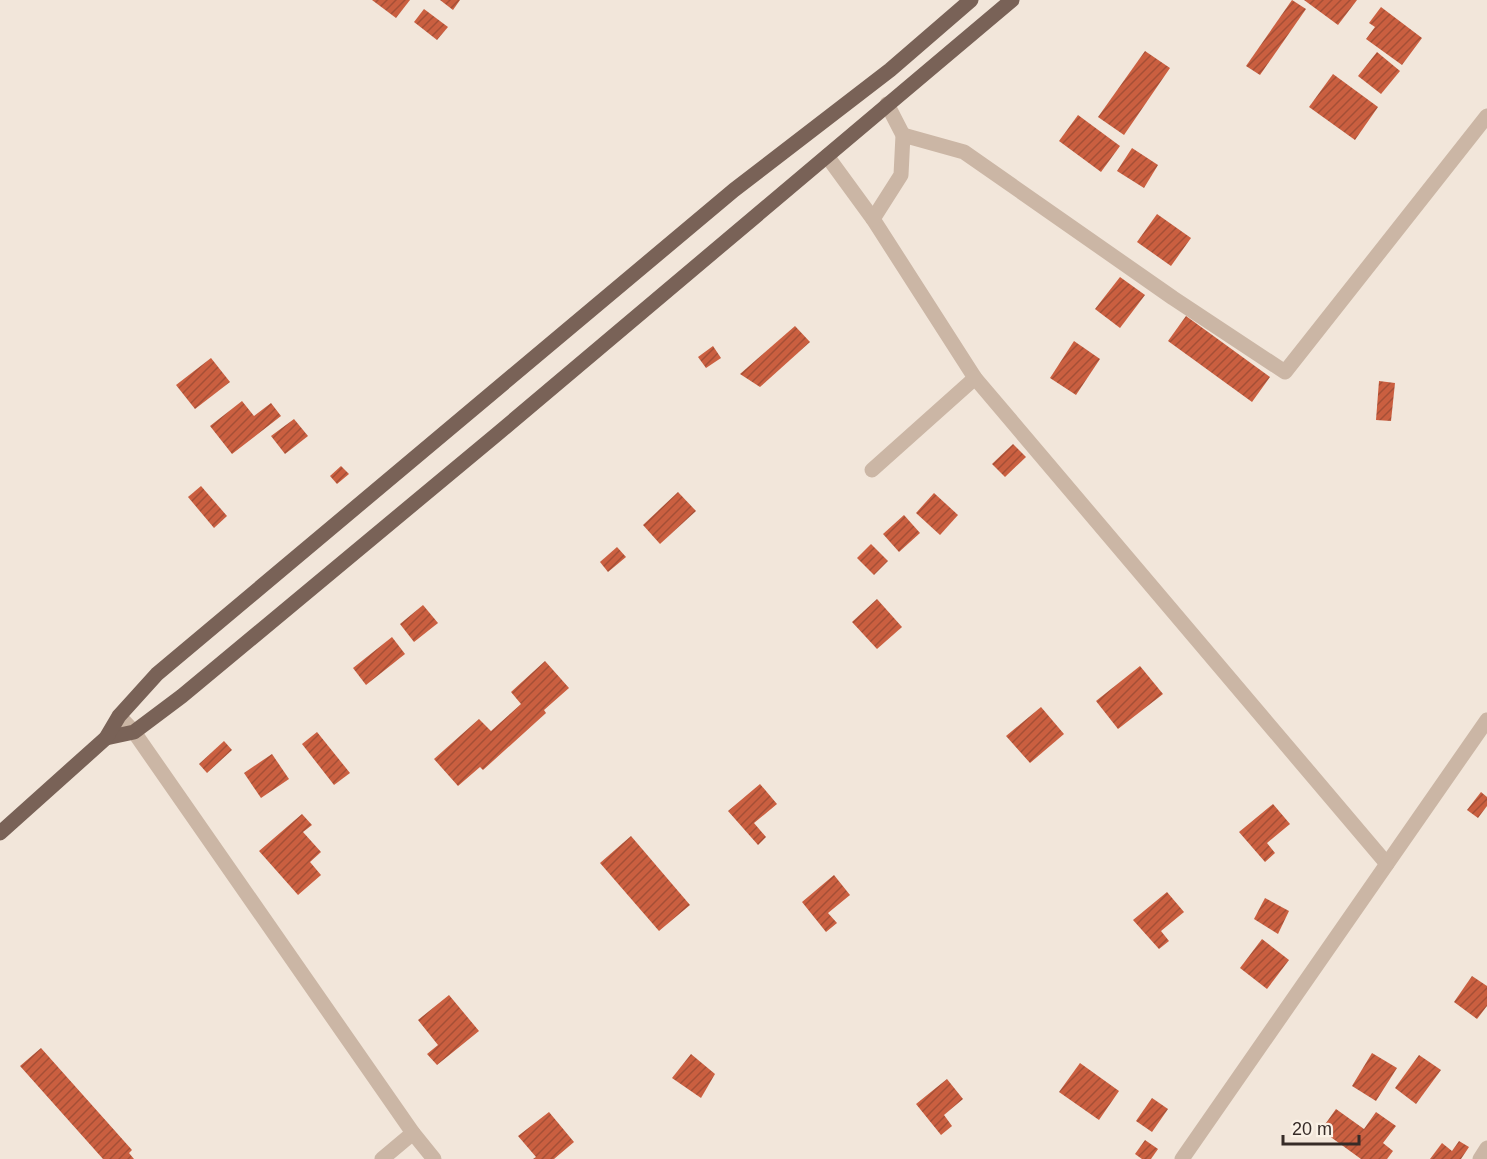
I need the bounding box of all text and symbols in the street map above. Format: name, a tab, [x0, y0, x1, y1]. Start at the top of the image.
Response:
scale bar	[1283, 1108, 1360, 1146]
text: 20 m	[1292, 1119, 1332, 1139]

